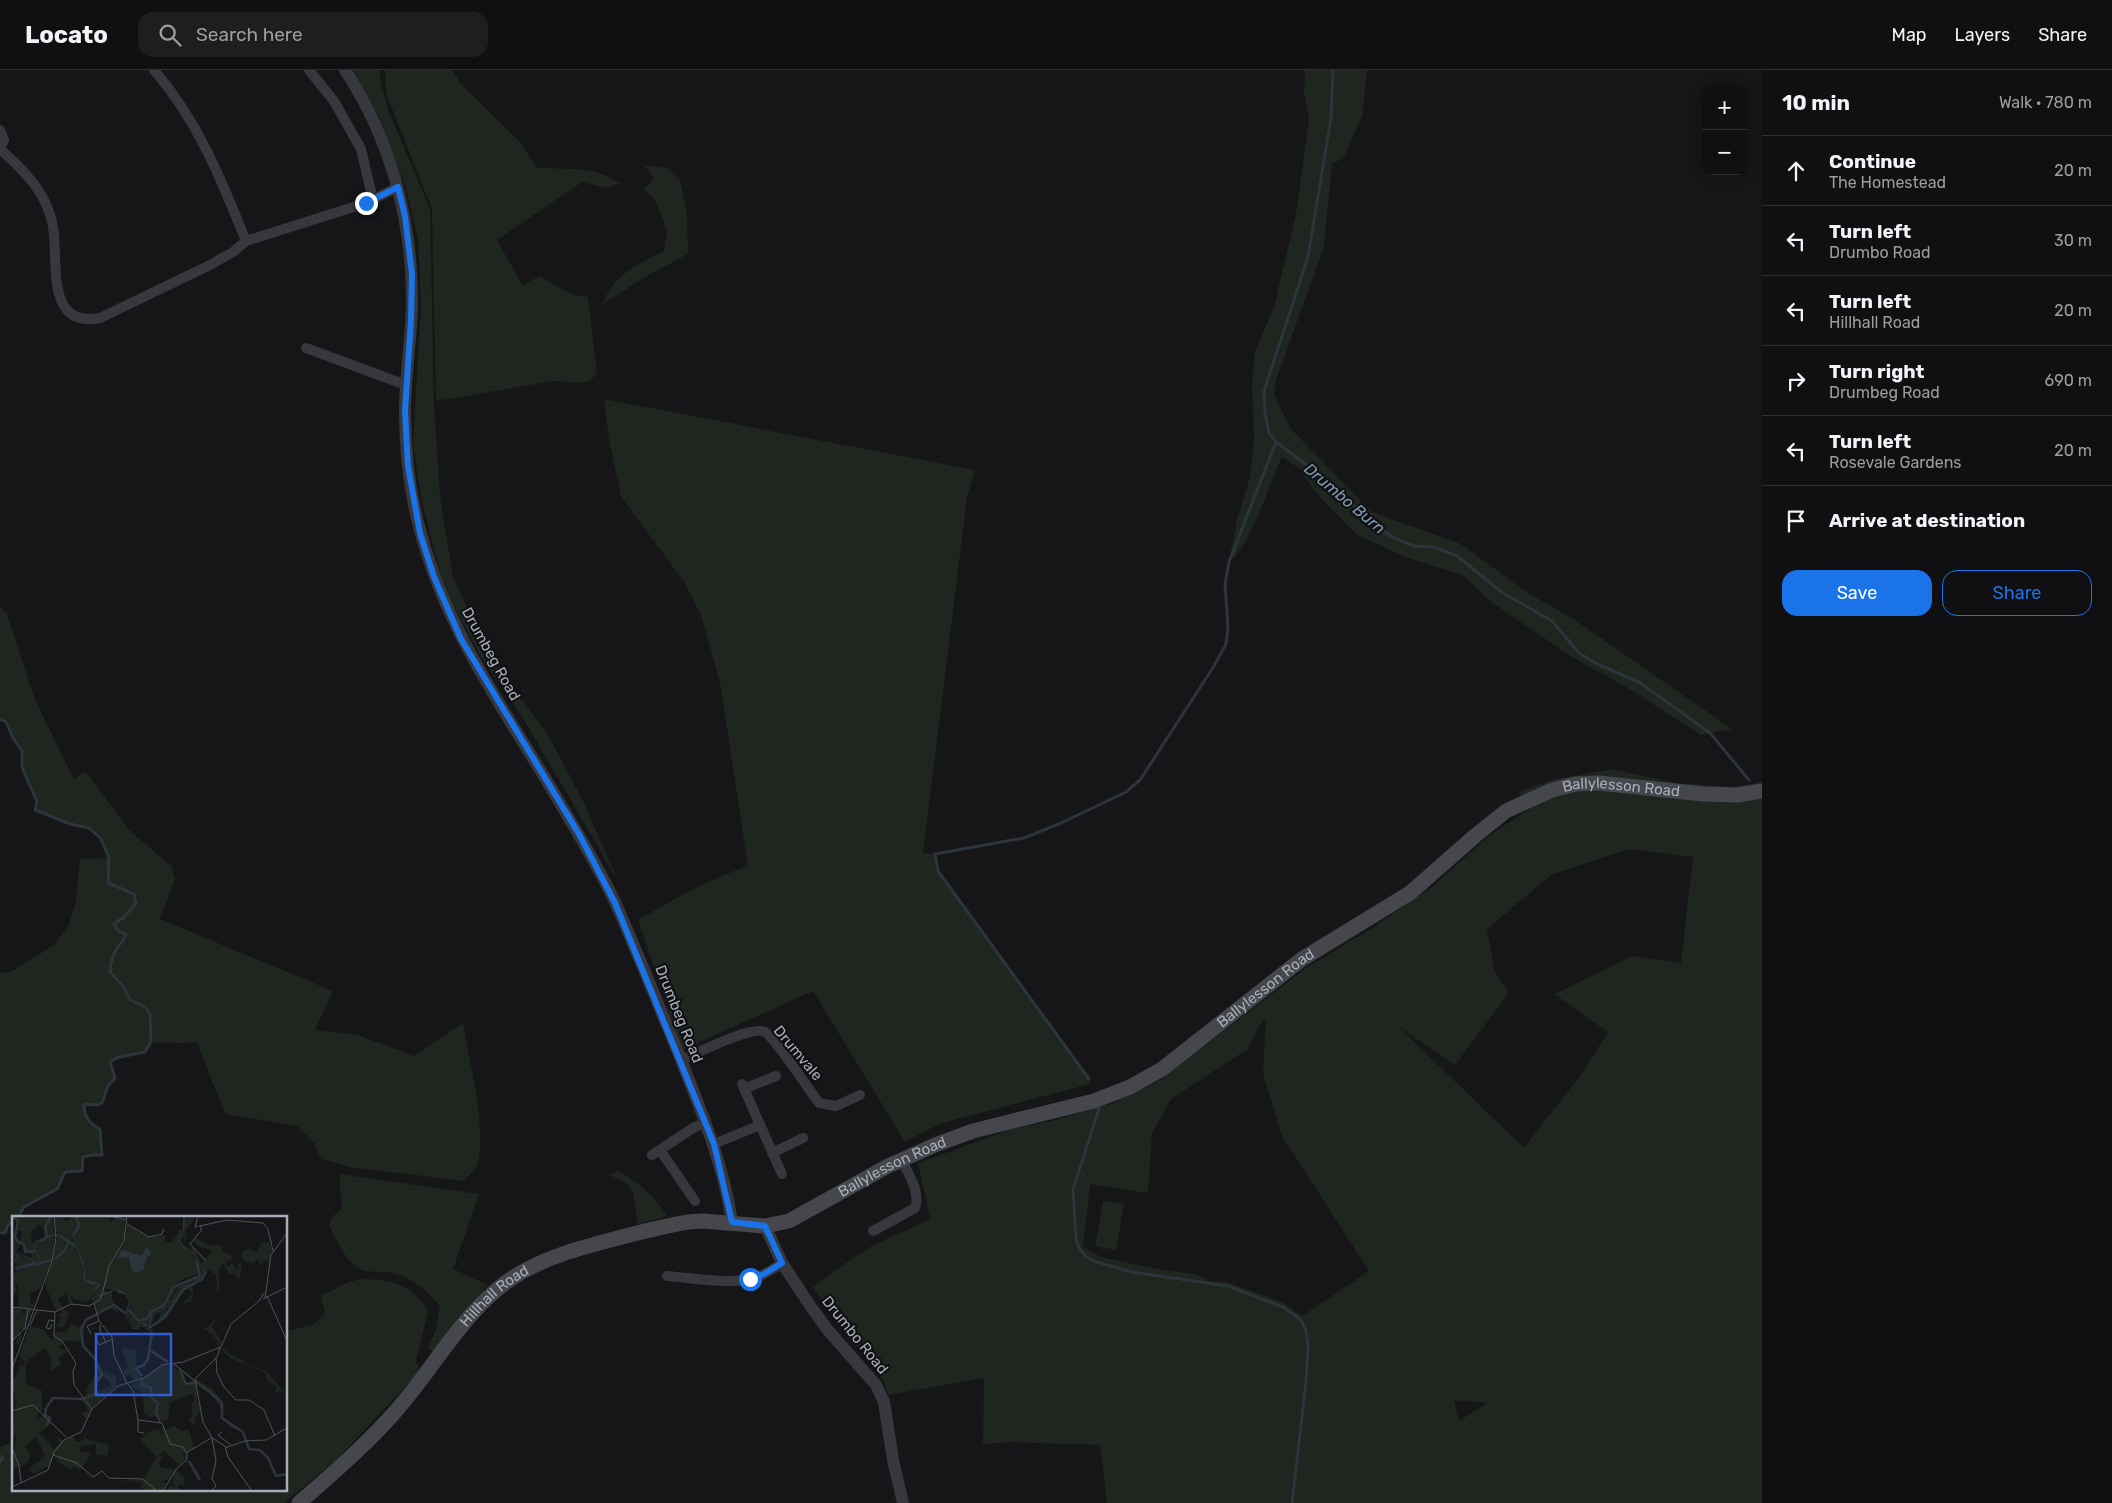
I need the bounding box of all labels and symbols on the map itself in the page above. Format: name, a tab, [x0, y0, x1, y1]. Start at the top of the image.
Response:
route end	[355, 192, 378, 215]
water label: Drumbo Burn	[1300, 459, 1389, 538]
street label: Drumbeg Road	[458, 604, 524, 704]
street label: Ballylesson Road	[1560, 774, 1681, 801]
street label: Ballylesson Road	[1213, 945, 1317, 1031]
street label: Drumbeg Road	[651, 962, 707, 1066]
street label: Drumvale	[770, 1022, 826, 1084]
street label: Ballylesson Road	[835, 1133, 948, 1201]
inset map	[12, 1216, 288, 1490]
street label: Hillhall Road	[456, 1261, 532, 1330]
route start	[739, 1268, 762, 1291]
street label: Drumbo Road	[818, 1292, 892, 1378]

